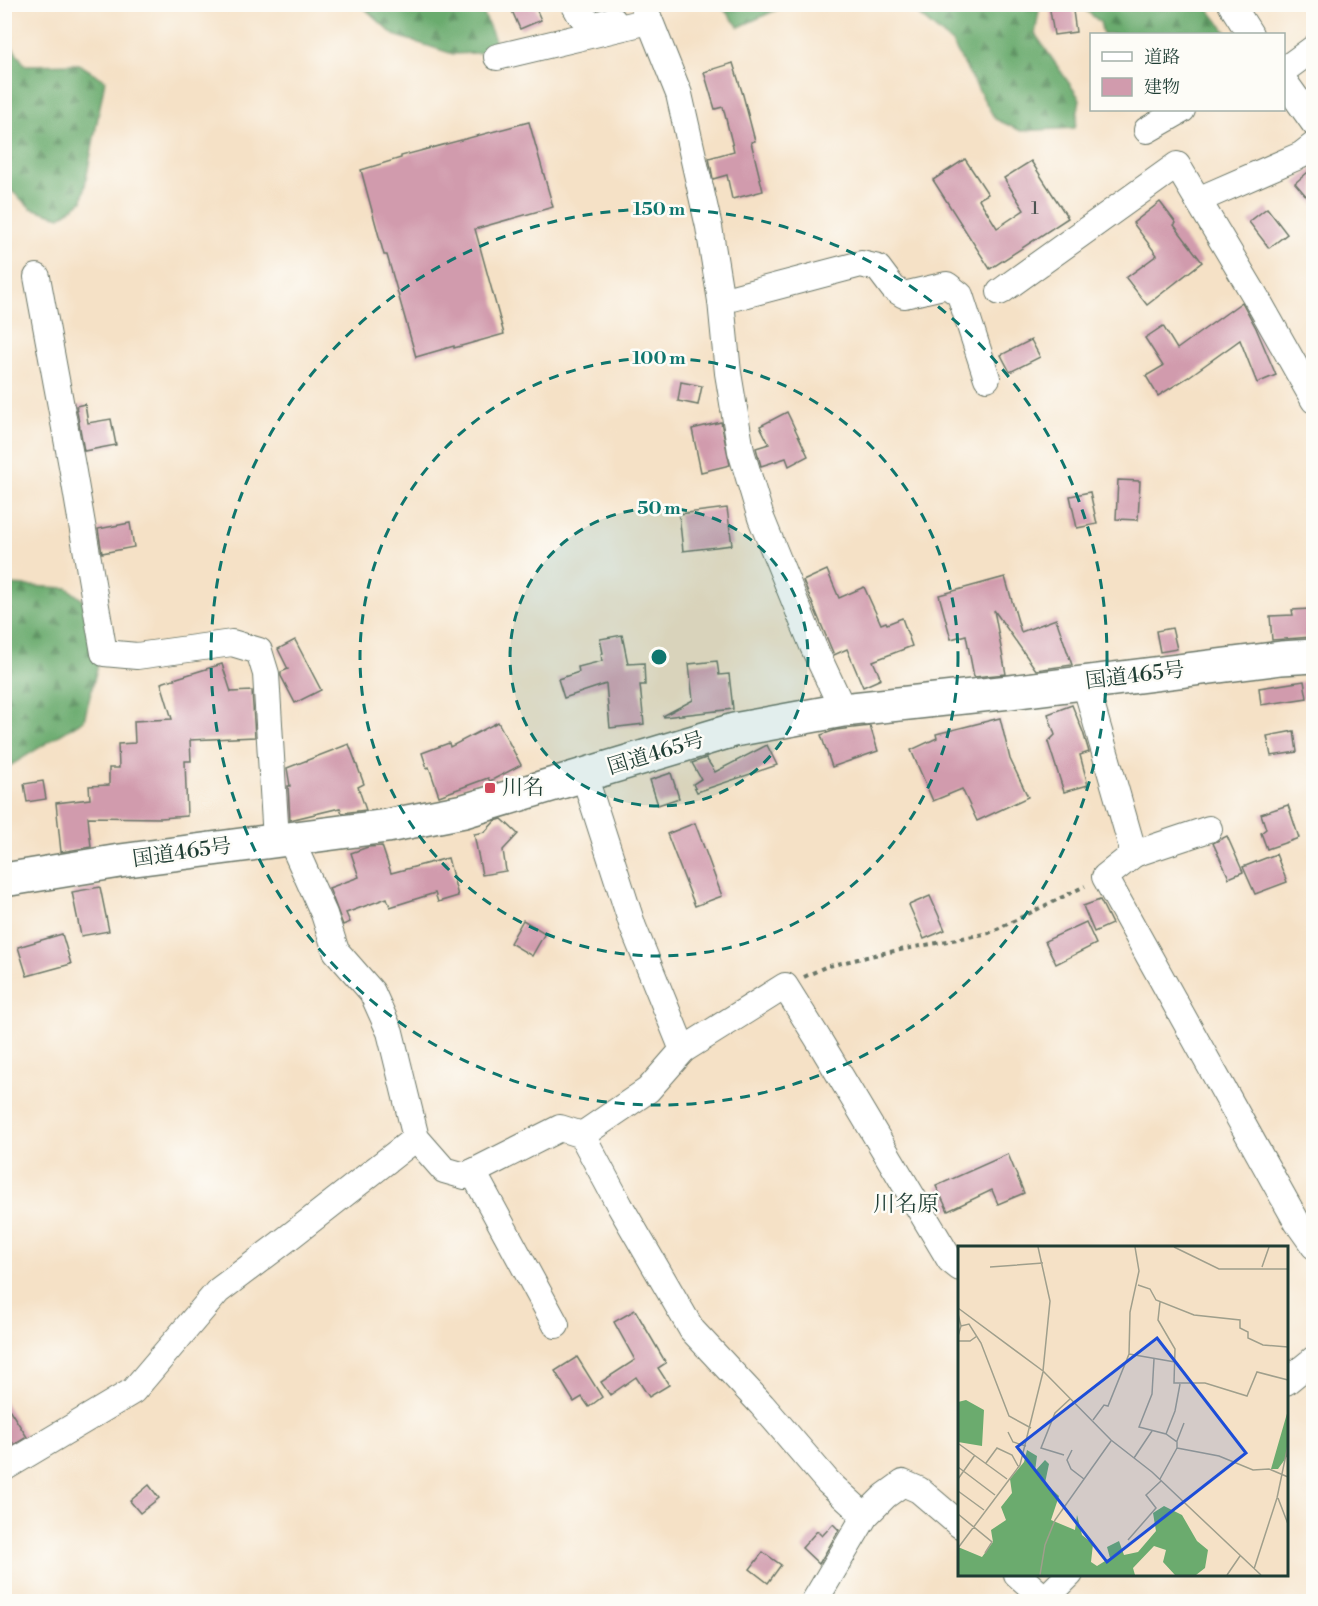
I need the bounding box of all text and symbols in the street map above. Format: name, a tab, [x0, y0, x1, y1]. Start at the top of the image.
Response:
legend	[1090, 33, 1285, 111]
text: 道路	[1144, 46, 1180, 69]
text: 建物	[1144, 76, 1180, 99]
house number: 1	[1031, 197, 1039, 220]
text: 150 m	[633, 198, 686, 221]
text: 100 m	[632, 347, 686, 370]
text: 50 m	[637, 497, 681, 520]
centre of rings	[649, 647, 669, 667]
street label: 国道465号	[1084, 657, 1186, 695]
street label: 国道465号	[604, 727, 708, 781]
place label: 川名	[502, 775, 544, 801]
marker: 川名	[483, 781, 497, 795]
street label: 国道465号	[131, 833, 233, 873]
district label: 川名原	[873, 1191, 939, 1218]
inset map	[958, 1246, 1288, 1576]

